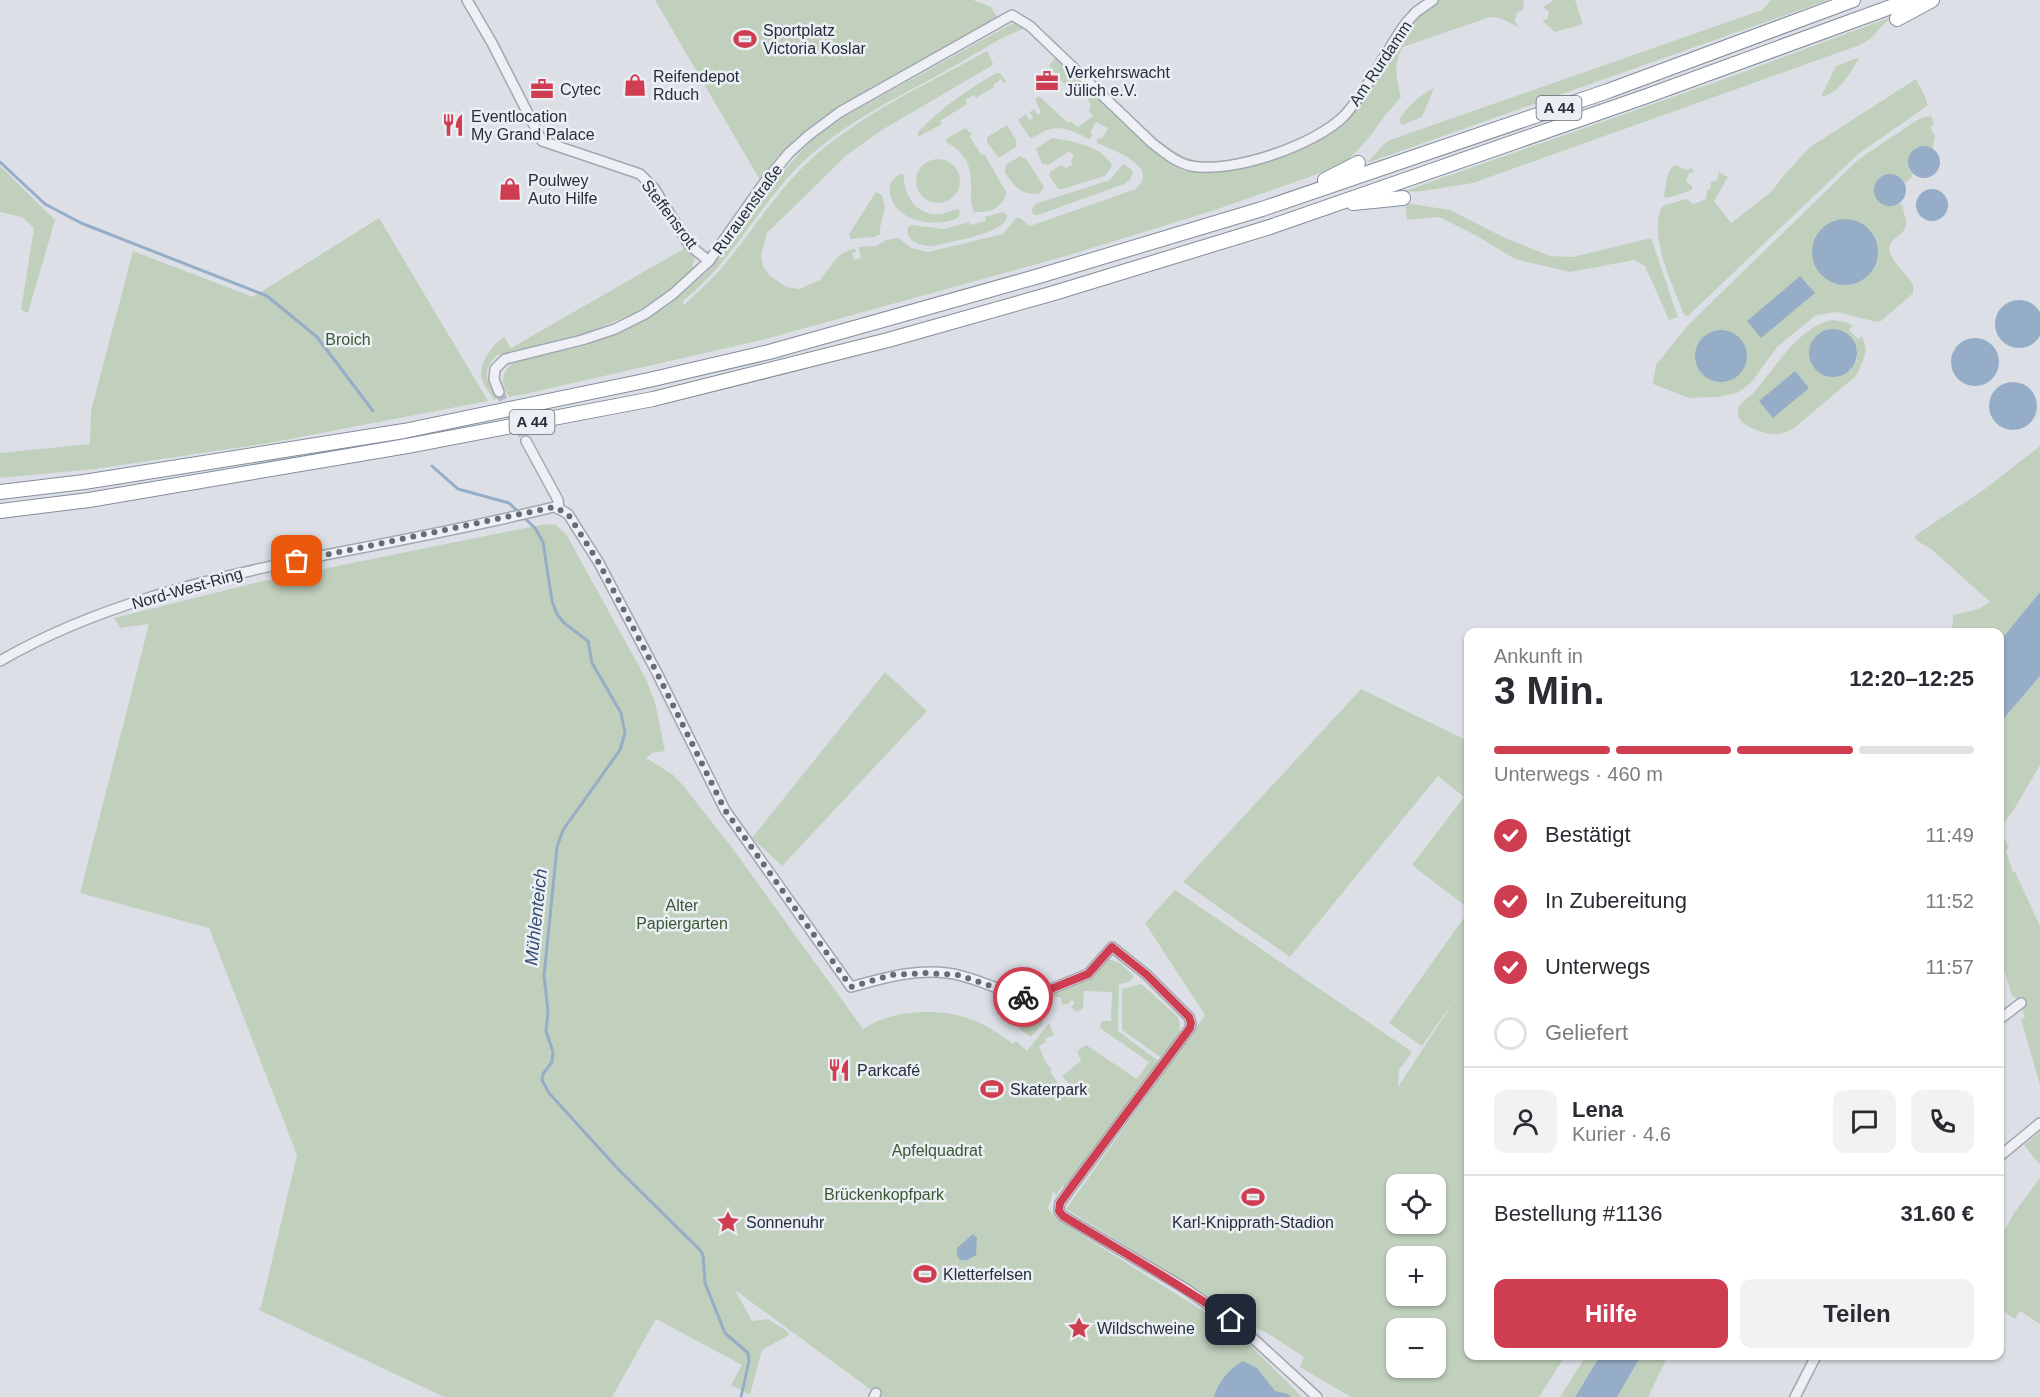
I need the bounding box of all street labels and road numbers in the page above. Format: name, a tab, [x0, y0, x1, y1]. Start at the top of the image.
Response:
street label: Am Rurdamm	[1346, 18, 1415, 109]
road number: A 44	[1536, 96, 1582, 120]
street label: Rurauenstraße	[709, 161, 786, 257]
street label: Steffensrott	[638, 177, 701, 252]
road number: A 44	[510, 410, 554, 434]
street label: Nord-West-Ring	[130, 565, 244, 612]

